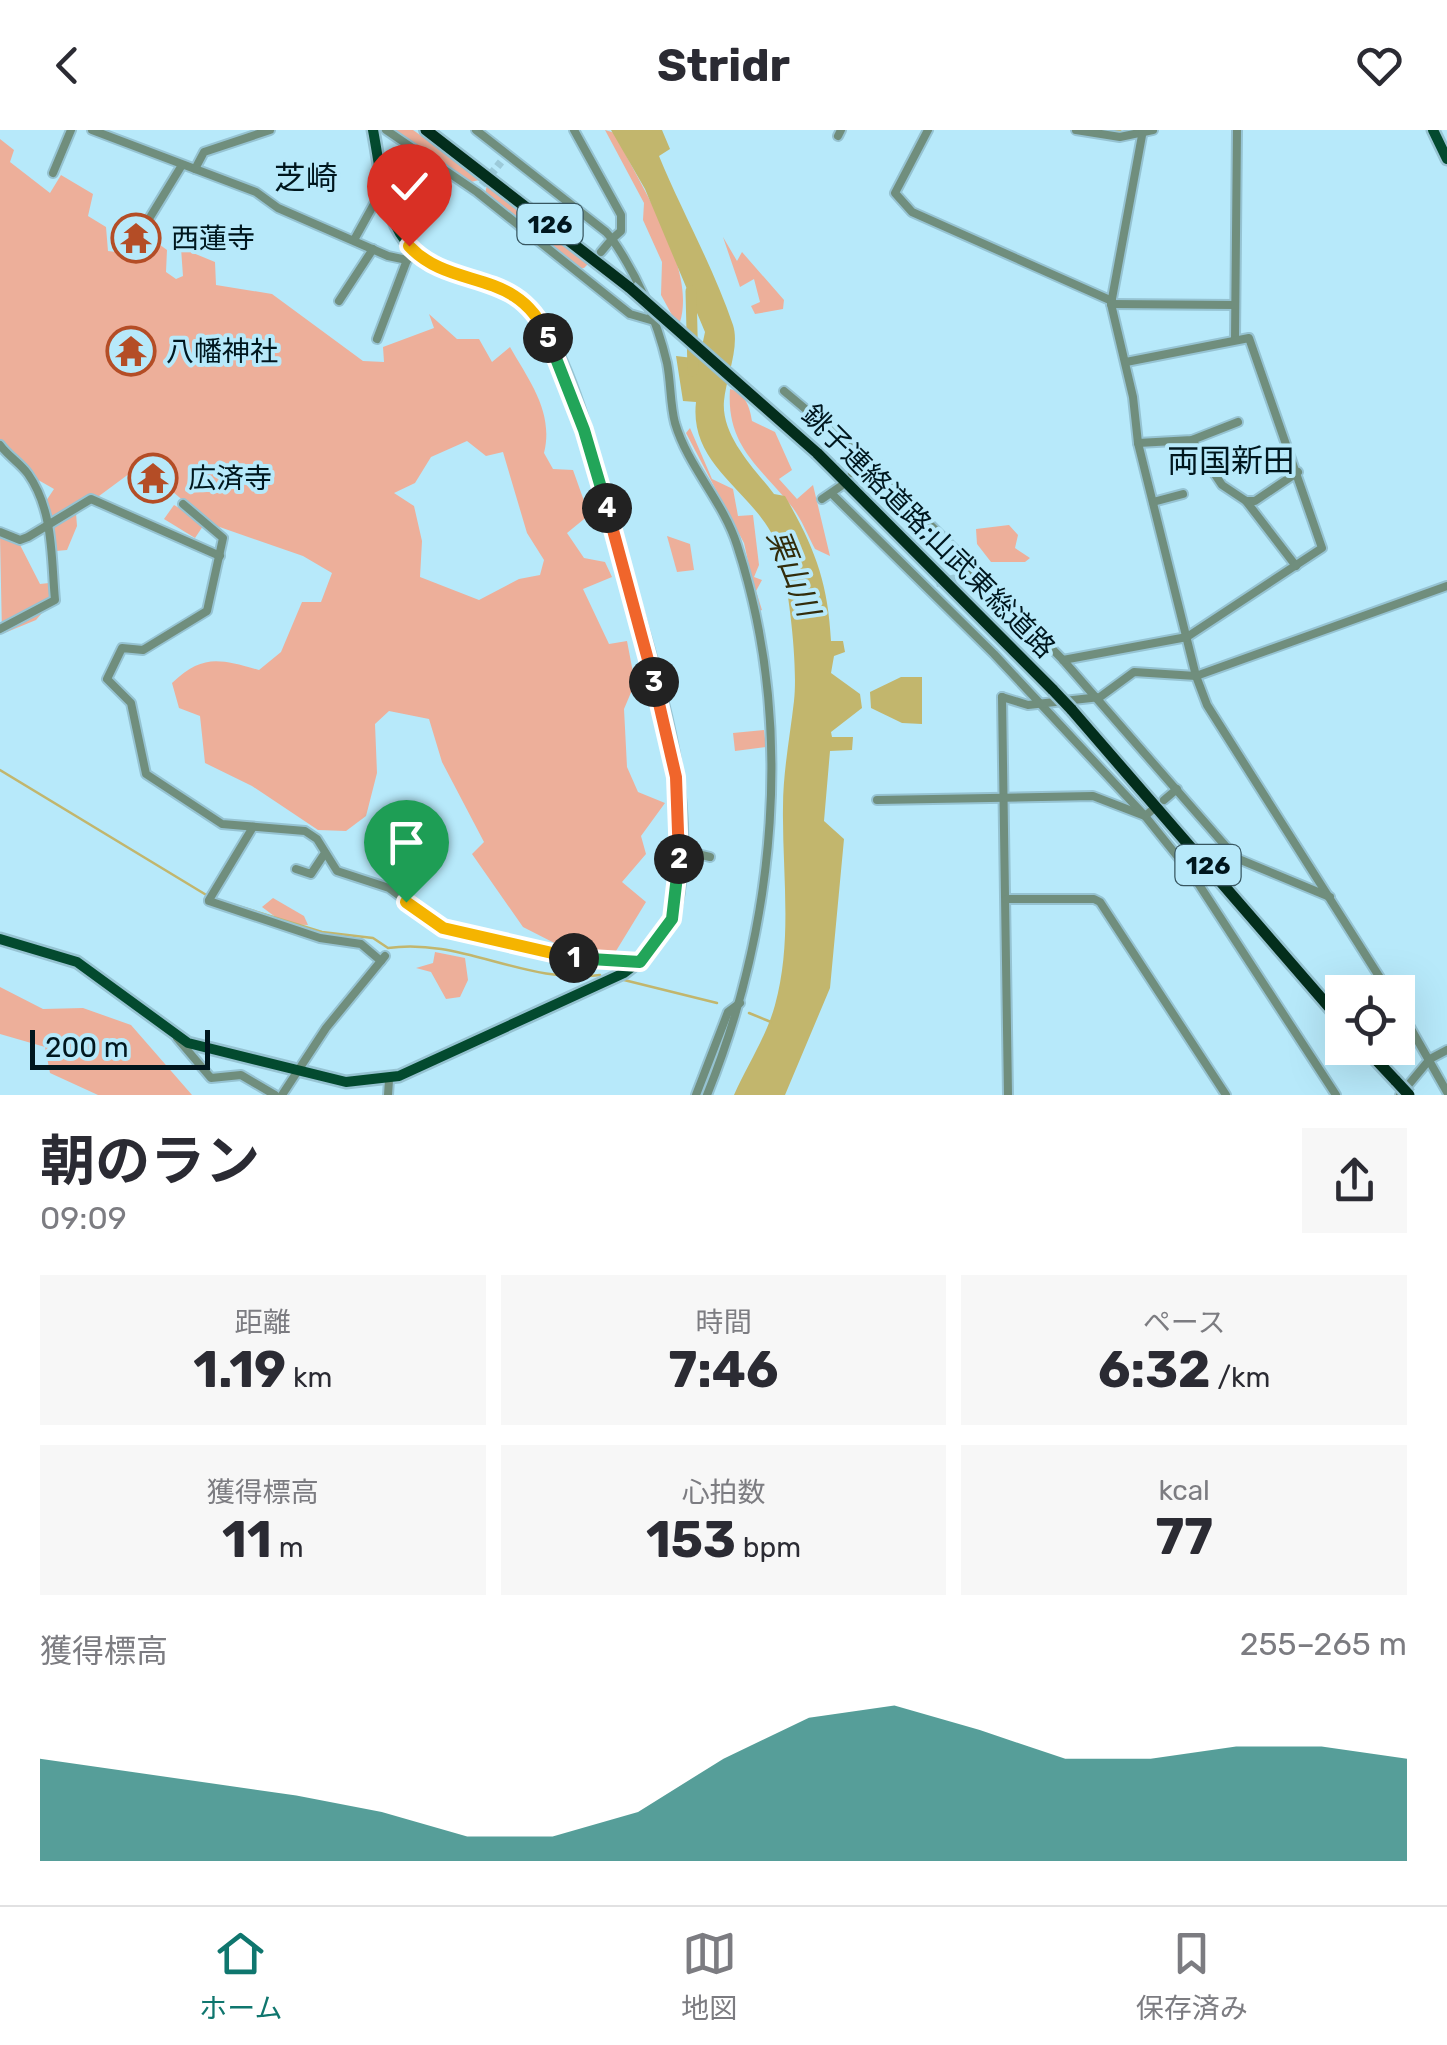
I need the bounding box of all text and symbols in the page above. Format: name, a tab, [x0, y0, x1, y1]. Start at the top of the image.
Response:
icon: back	[40, 38, 95, 93]
icon: heart	[1352, 38, 1407, 93]
text: Stridr	[657, 39, 790, 92]
pin	[367, 144, 452, 247]
district label: 芝崎	[274, 159, 338, 197]
icon: check	[382, 159, 437, 214]
road number: 126	[518, 204, 582, 244]
temple icon: 西蓮寺	[110, 212, 162, 264]
place label: 西蓮寺	[171, 222, 255, 255]
pin: 5	[523, 313, 573, 363]
text: 5	[539, 321, 557, 354]
temple icon: 八幡神社	[105, 325, 157, 377]
place label: 八幡神社	[166, 335, 278, 368]
street label: 銚子連絡道路;山武東総道路	[796, 398, 1062, 664]
district label: 両国新田	[1167, 442, 1295, 480]
temple icon: 広済寺	[127, 452, 179, 504]
place label: 広済寺	[188, 462, 272, 495]
pin: 4	[582, 483, 632, 533]
text: 4	[597, 491, 617, 524]
water label: 栗山川	[759, 525, 828, 624]
pin: 3	[629, 657, 679, 707]
text: 3	[645, 665, 663, 698]
pin	[364, 800, 449, 903]
icon: arrive	[379, 815, 434, 870]
pin: 2	[654, 834, 704, 884]
text: 2	[670, 842, 688, 875]
road number: 126	[1176, 845, 1240, 885]
pin: 1	[549, 933, 599, 983]
text: 1	[567, 941, 581, 974]
map controls	[1325, 975, 1415, 1065]
button: locate	[1325, 975, 1415, 1065]
scale bar	[30, 1025, 210, 1070]
text: 200 m	[45, 1031, 129, 1064]
button: share	[1302, 1128, 1407, 1233]
text: 朝のラン	[40, 1129, 260, 1194]
text: 09:09	[40, 1199, 127, 1237]
text: 距離	[235, 1306, 291, 1339]
text: 時間	[695, 1306, 752, 1339]
text: ペース	[1143, 1306, 1225, 1339]
text: 1.19	[193, 1340, 286, 1400]
text: 7:46	[669, 1340, 778, 1400]
text: 6:32	[1098, 1340, 1211, 1400]
text: km	[286, 1361, 332, 1394]
text: /km	[1211, 1361, 1270, 1394]
text: kcal	[1158, 1474, 1210, 1507]
text: 獲得標高	[207, 1476, 319, 1509]
text: 心拍数	[681, 1476, 766, 1509]
text: 77	[1156, 1507, 1213, 1567]
text: 11	[222, 1510, 272, 1570]
text: 153	[646, 1510, 736, 1570]
text: m	[272, 1531, 304, 1564]
text: bpm	[736, 1531, 801, 1564]
text: 255–265 m	[1240, 1625, 1407, 1663]
text: 獲得標高	[40, 1632, 168, 1670]
tab: ホーム	[199, 1926, 282, 2026]
tab: 地図	[681, 1926, 737, 2026]
tab: 保存済み	[1136, 1926, 1248, 2026]

